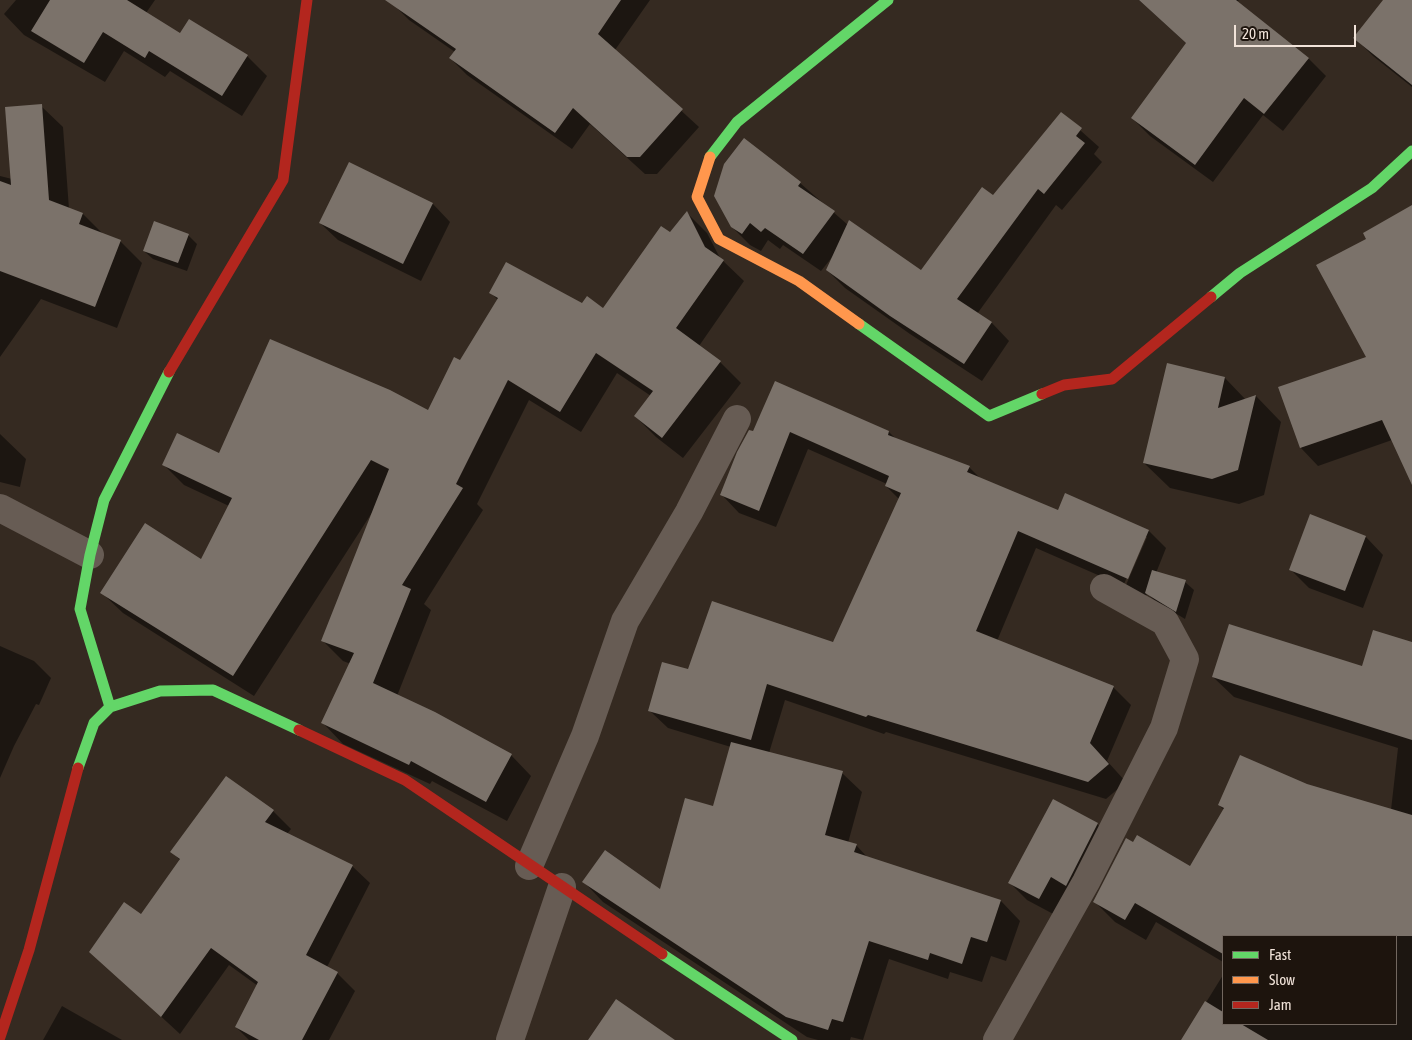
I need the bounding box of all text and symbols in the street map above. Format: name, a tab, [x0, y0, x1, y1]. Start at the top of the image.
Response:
scale bar	[1237, 15, 1360, 47]
text: 20 m	[1242, 25, 1269, 42]
legend	[1222, 935, 1397, 1025]
text: Fast	[1269, 946, 1291, 963]
text: Slow	[1269, 971, 1295, 988]
text: Jam	[1269, 996, 1292, 1013]

